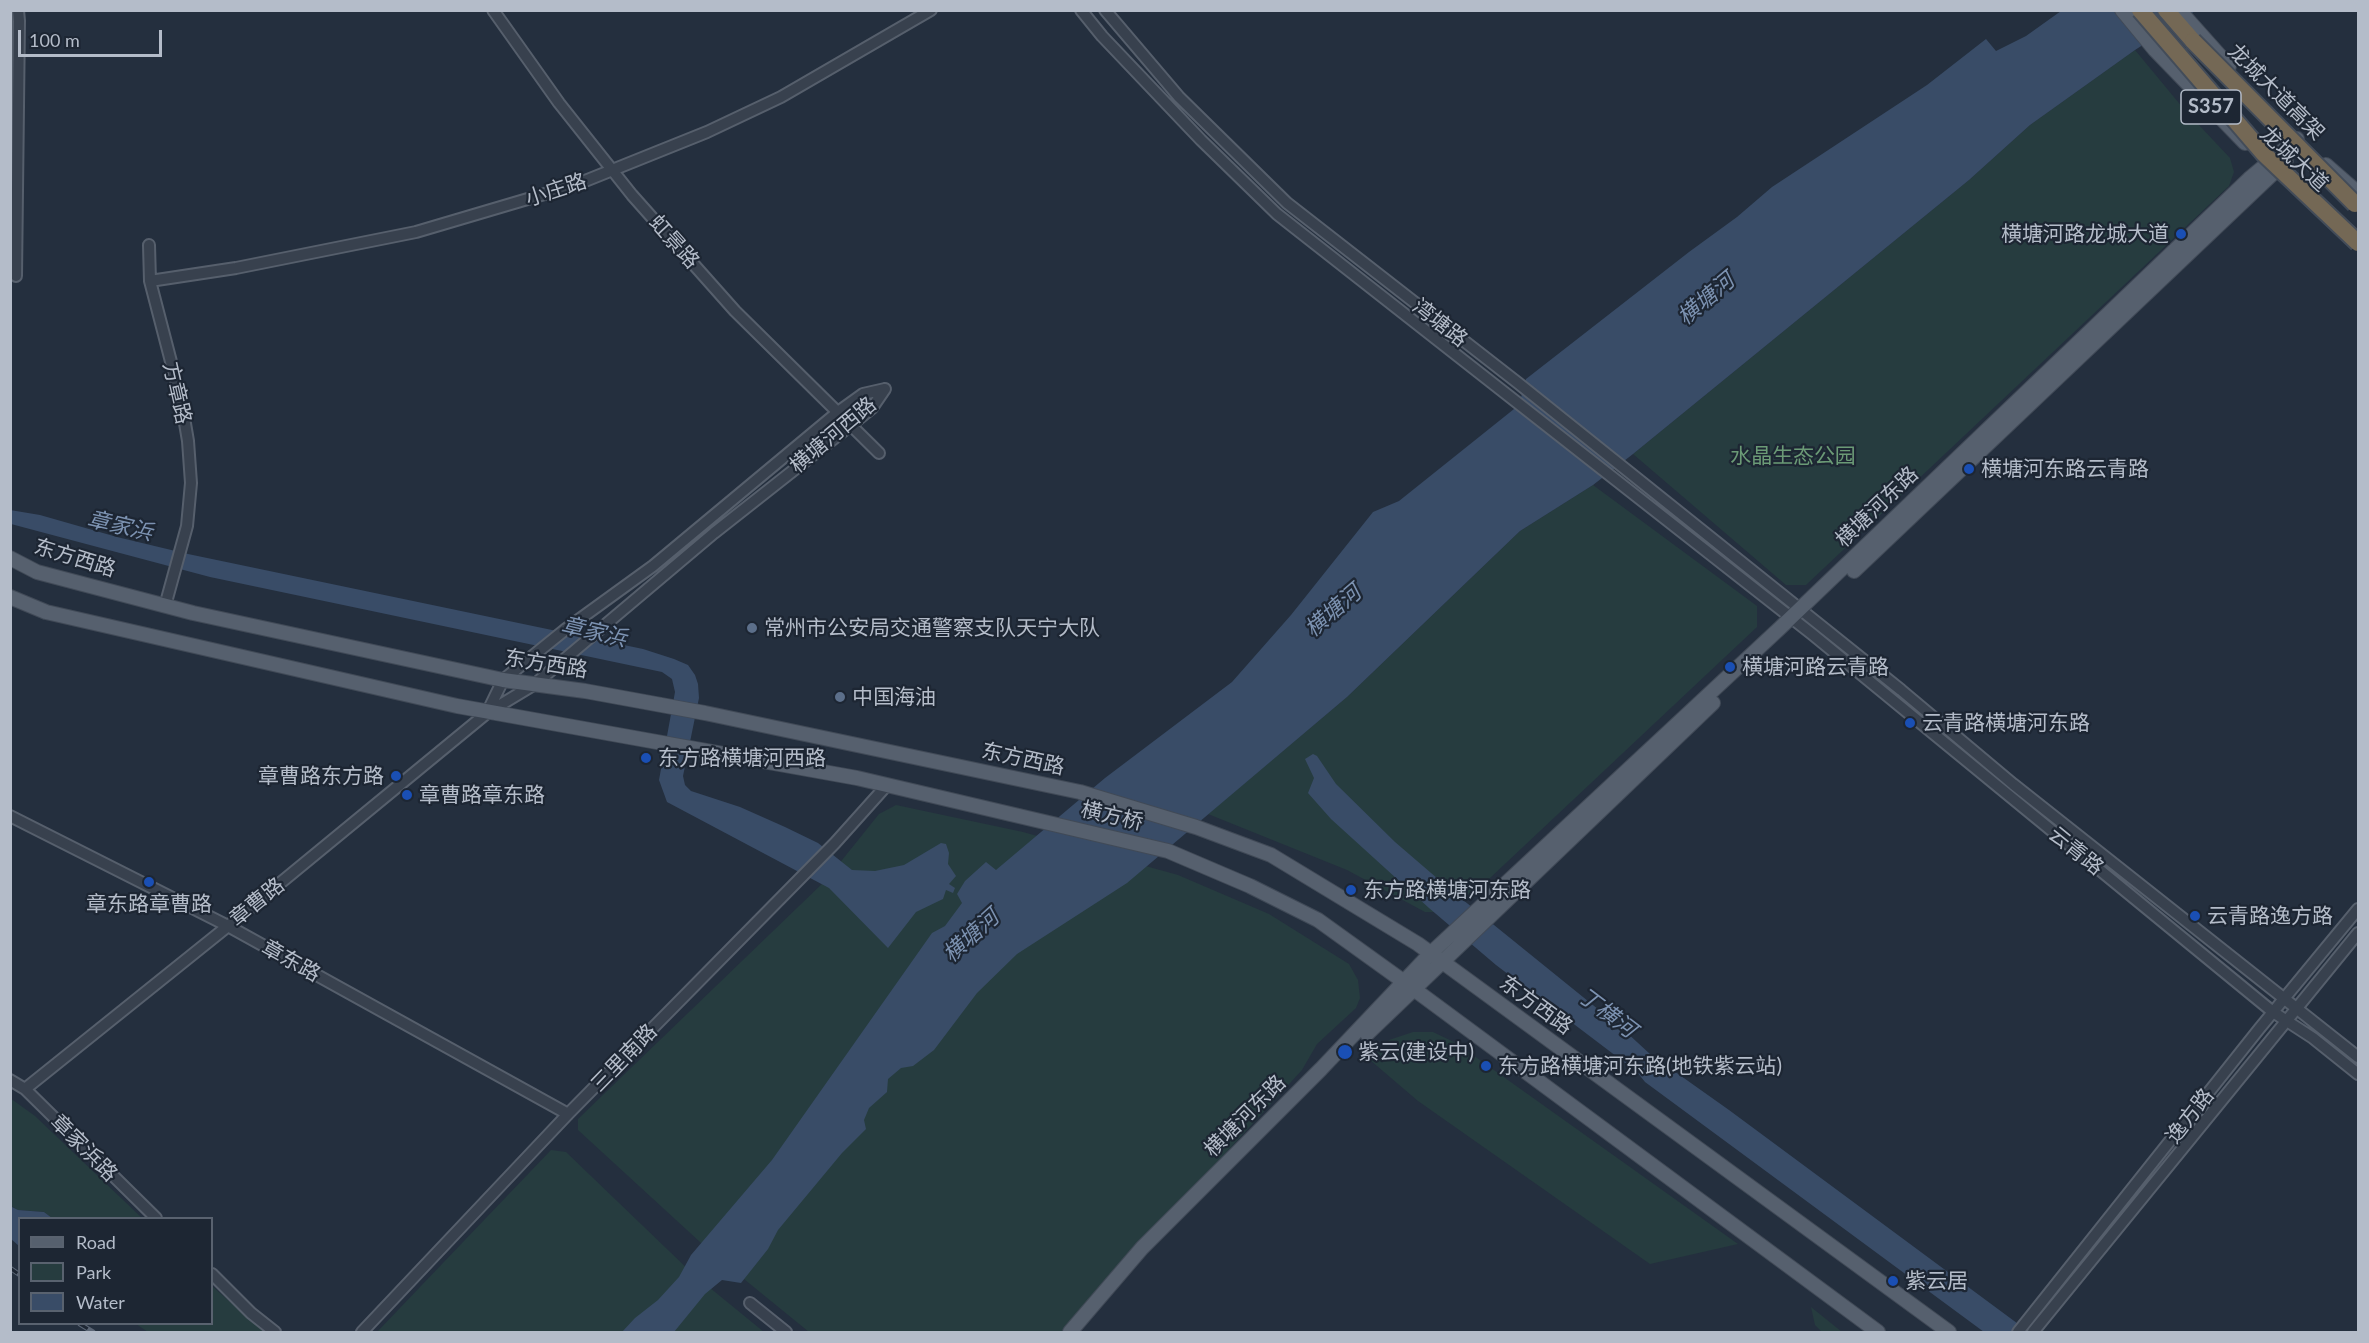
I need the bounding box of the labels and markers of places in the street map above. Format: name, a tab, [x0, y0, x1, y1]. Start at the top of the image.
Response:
place label: 横塘河路龙城大道	[2001, 221, 2169, 247]
marker: 横塘河路龙城大道	[2174, 227, 2188, 241]
place label: 横塘河东路云青路	[1981, 456, 2149, 482]
marker: 横塘河东路云青路	[1962, 462, 1976, 476]
place label: 常州市公安局交通警察支队天宁大队	[764, 615, 1100, 641]
marker: 常州市公安局交通警察支队天宁大队	[745, 621, 759, 635]
place label: 横塘河路云青路	[1742, 654, 1889, 680]
marker: 横塘河路云青路	[1723, 660, 1737, 674]
place label: 中国海油	[852, 684, 936, 710]
marker: 中国海油	[833, 690, 847, 704]
place label: 云青路横塘河东路	[1922, 710, 2090, 736]
marker: 云青路横塘河东路	[1903, 716, 1917, 730]
place label: 东方路横塘河西路	[658, 745, 826, 771]
marker: 东方路横塘河西路	[639, 751, 653, 765]
place label: 章曹路东方路	[258, 763, 384, 789]
marker: 章曹路东方路	[389, 769, 403, 783]
place label: 章曹路章东路	[419, 782, 545, 808]
marker: 章曹路章东路	[400, 788, 414, 802]
marker: 章东路章曹路	[142, 875, 156, 889]
place label: 东方路横塘河东路	[1363, 877, 1531, 903]
marker: 东方路横塘河东路	[1344, 883, 1358, 897]
place label: 章东路章曹路	[86, 891, 212, 917]
place label: 云青路逸方路	[2207, 903, 2333, 929]
marker: 云青路逸方路	[2188, 909, 2202, 923]
place label: 紫云(建设中)	[1358, 1039, 1474, 1065]
marker: 紫云(建设中)	[1336, 1043, 1354, 1061]
place label: 东方路横塘河东路(地铁紫云站)	[1498, 1053, 1782, 1079]
marker: 东方路横塘河东路(地铁紫云站)	[1479, 1059, 1493, 1073]
place label: 紫云居	[1905, 1268, 1968, 1294]
marker: 紫云居	[1886, 1274, 1900, 1288]

